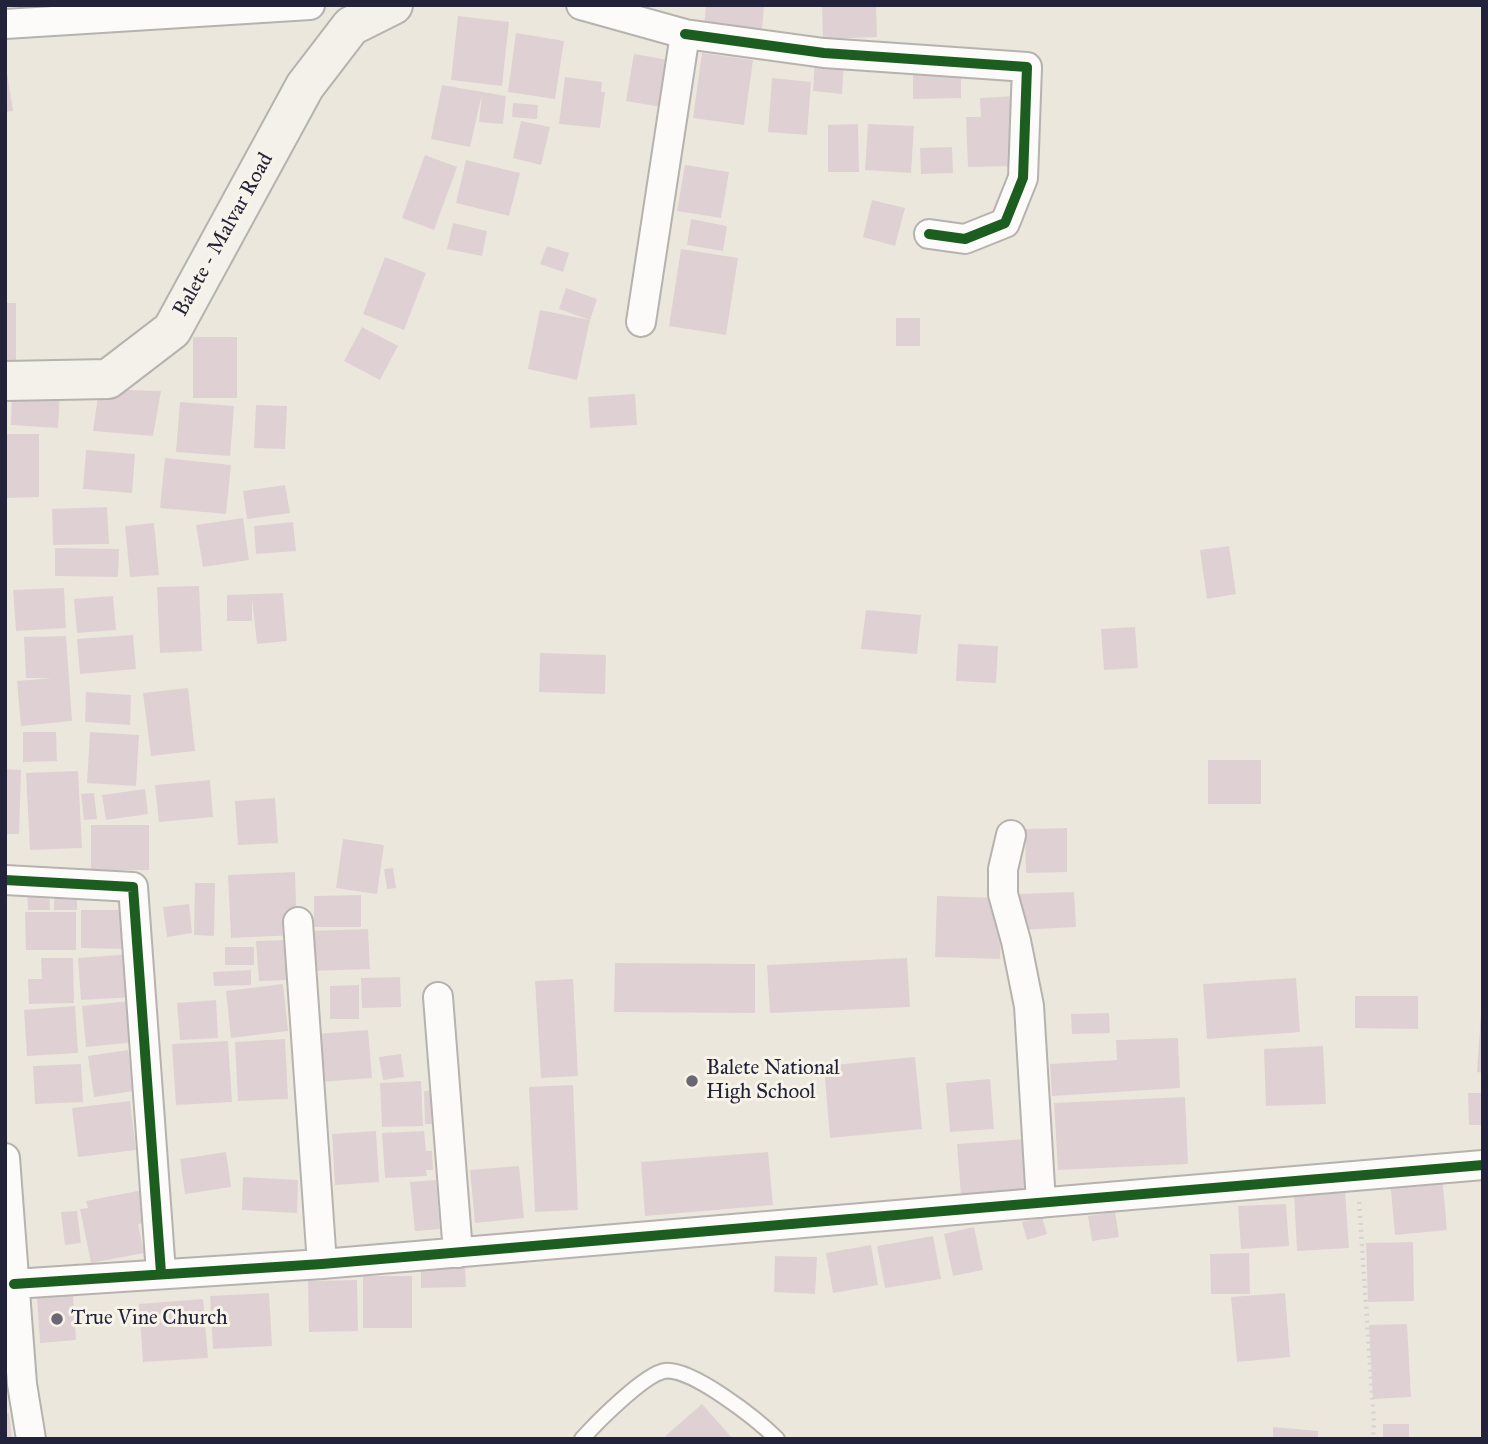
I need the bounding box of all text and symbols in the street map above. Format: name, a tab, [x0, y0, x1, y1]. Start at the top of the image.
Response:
street label: Balete - Malvar Road	[169, 149, 279, 321]
place label: Balete National High School	[706, 1056, 840, 1106]
marker: Balete National High School	[684, 1073, 700, 1089]
place label: True Vine Church	[71, 1306, 228, 1332]
marker: True Vine Church	[49, 1311, 65, 1327]

